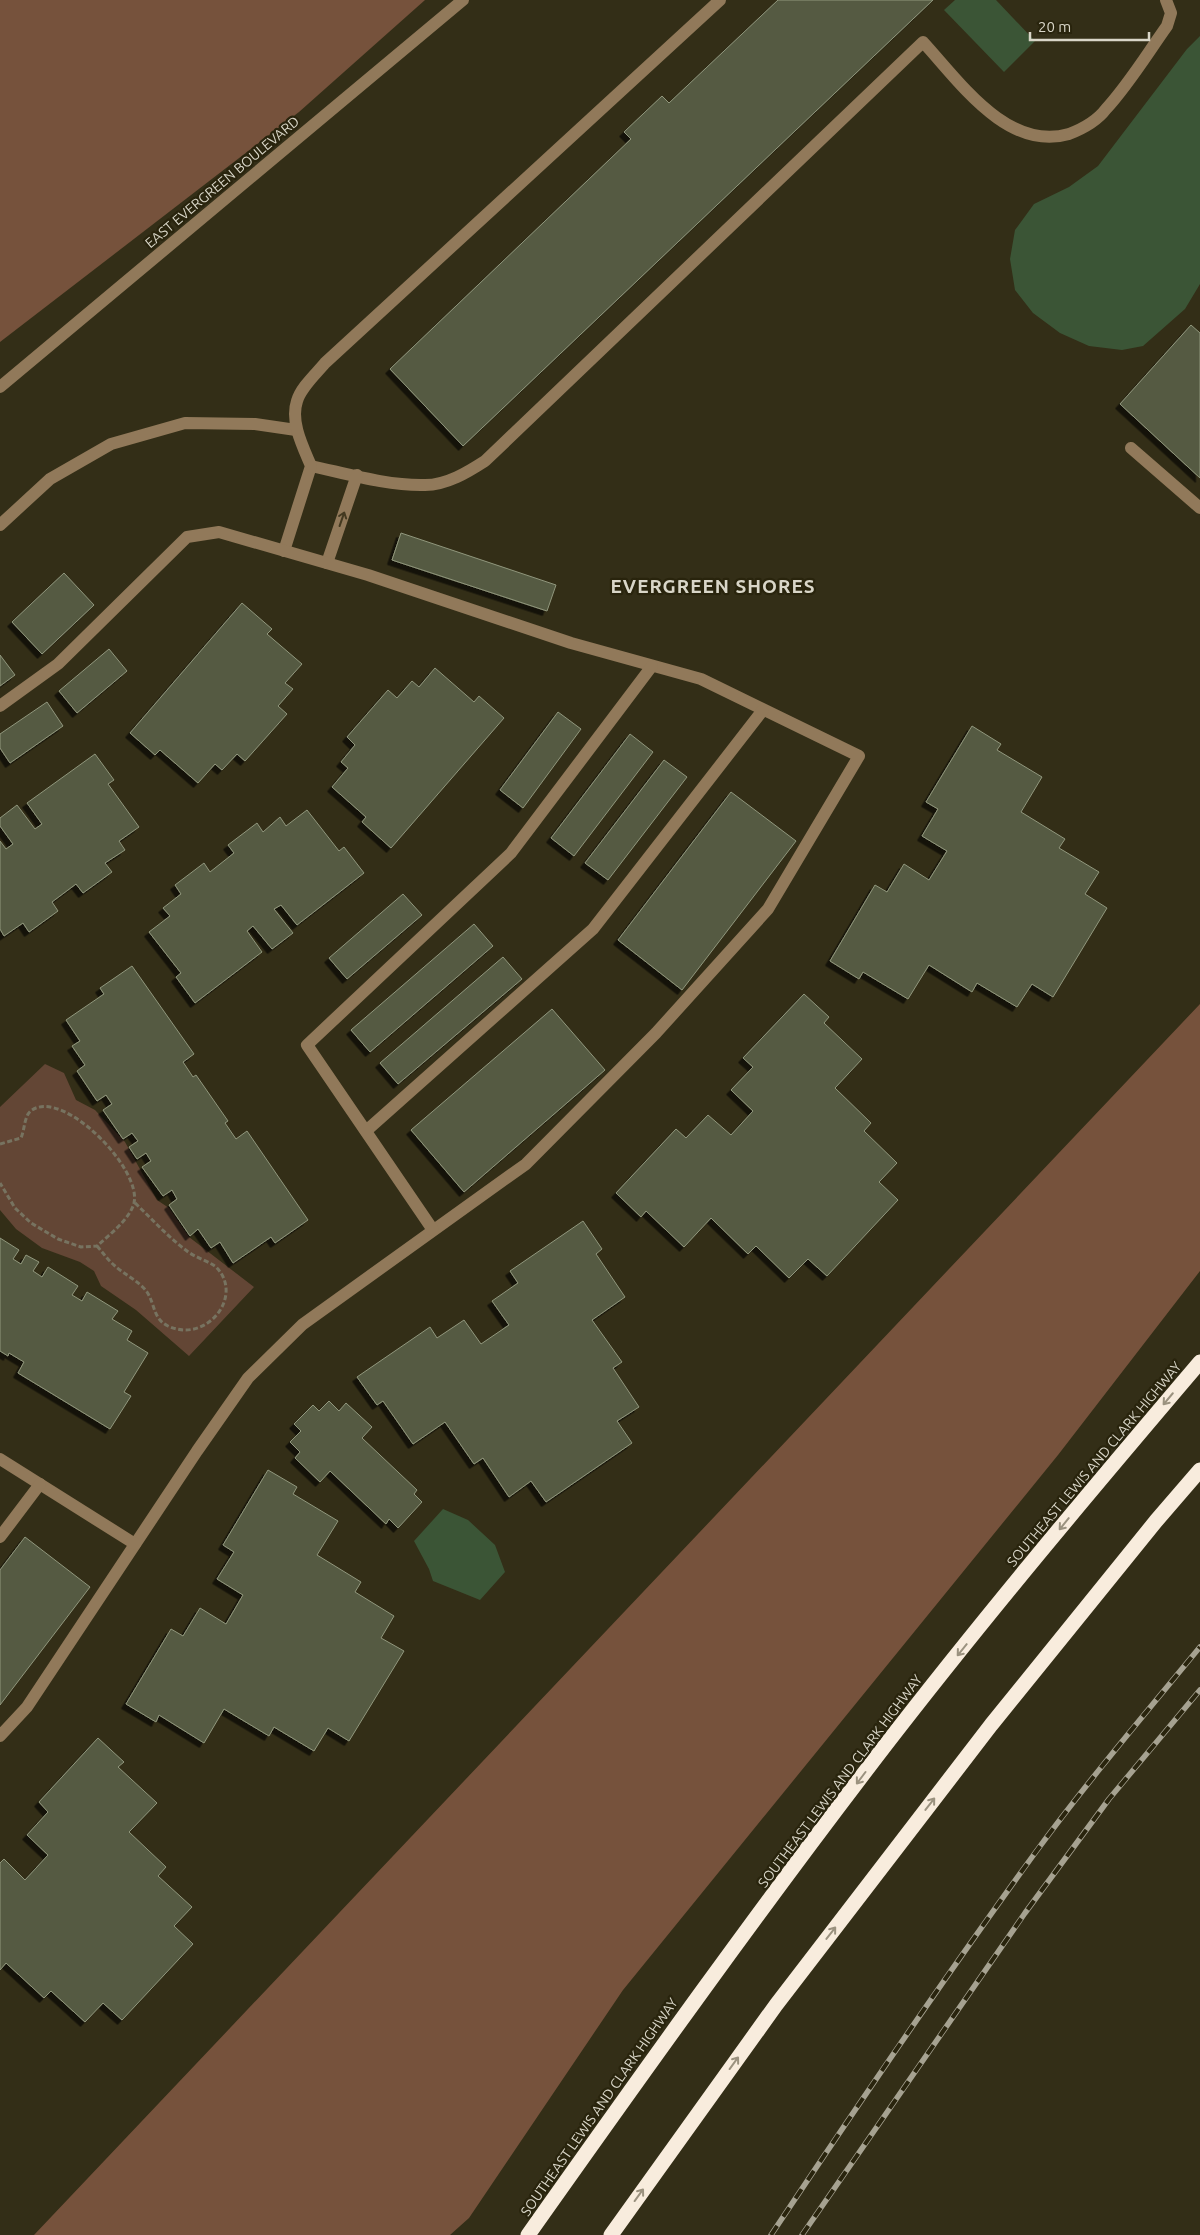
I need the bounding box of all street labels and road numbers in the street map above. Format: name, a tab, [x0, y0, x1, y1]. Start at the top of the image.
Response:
street label: EAST EVERGREEN BOULEVARD	[142, 113, 302, 251]
street label: SOUTHEAST LEWIS AND CLARK HIGHWAY	[1004, 1358, 1184, 1570]
street label: SOUTHEAST LEWIS AND CLARK HIGHWAY	[755, 1671, 925, 1891]
street label: SOUTHEAST LEWIS AND CLARK HIGHWAY	[517, 1995, 681, 2219]

